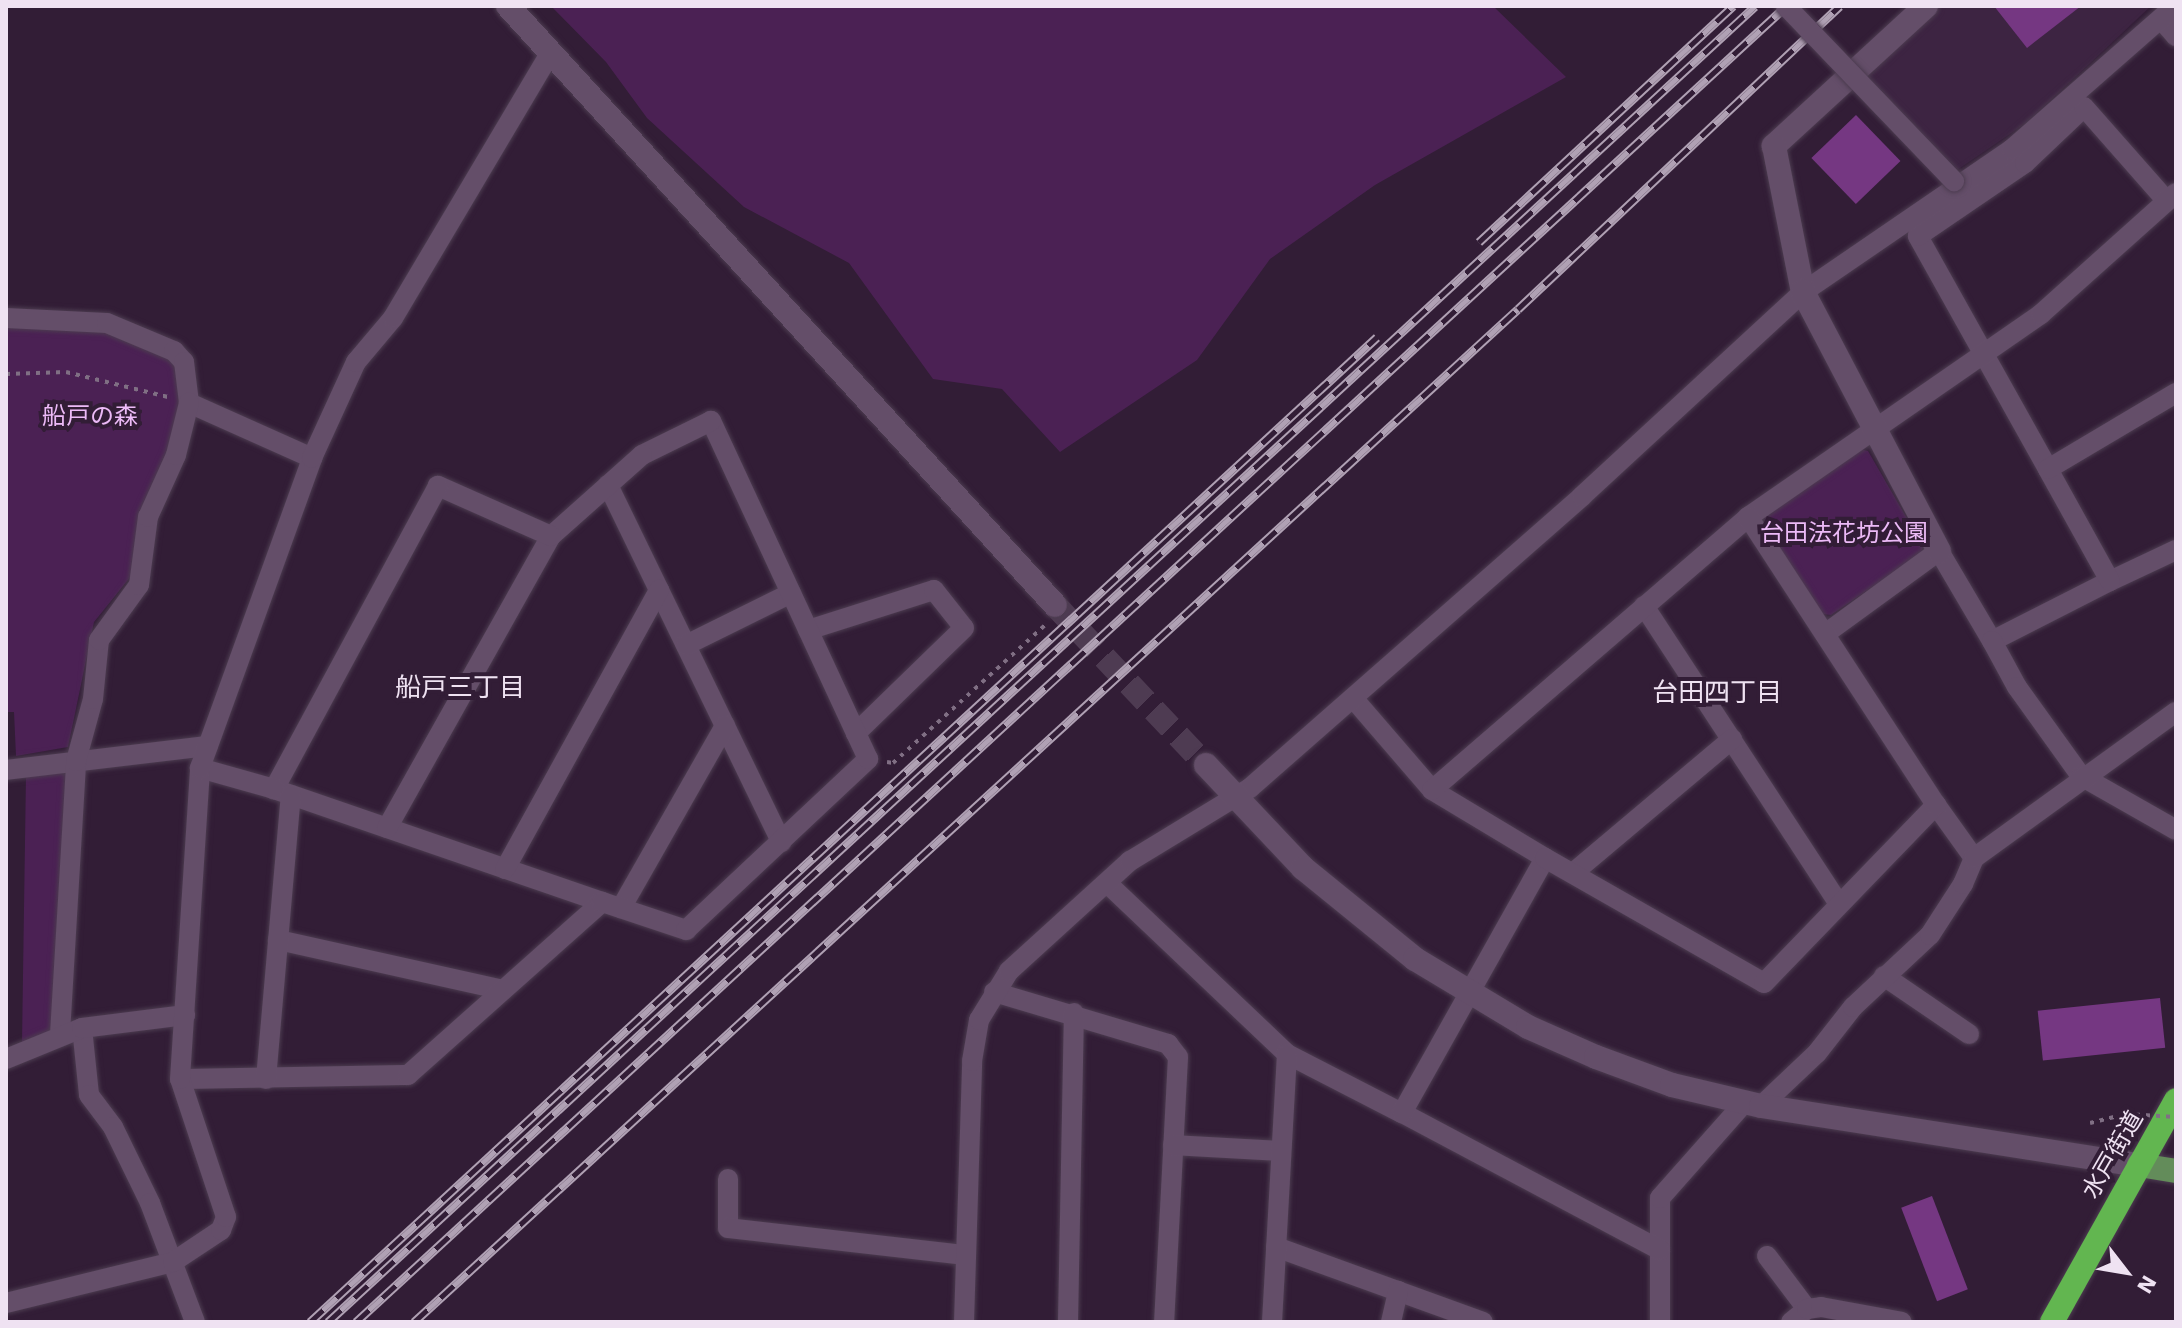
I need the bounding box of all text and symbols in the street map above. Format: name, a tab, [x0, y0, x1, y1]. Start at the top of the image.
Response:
park label: 船戸の森	[42, 403, 138, 431]
park label: 台田法花坊公園	[1760, 520, 1928, 548]
district label: 船戸三丁目	[395, 672, 525, 704]
district label: 台田四丁目	[1652, 677, 1782, 709]
street label: 水戸街道	[2077, 1106, 2149, 1204]
north arrow	[2086, 1232, 2166, 1312]
text: N	[2132, 1271, 2162, 1298]

